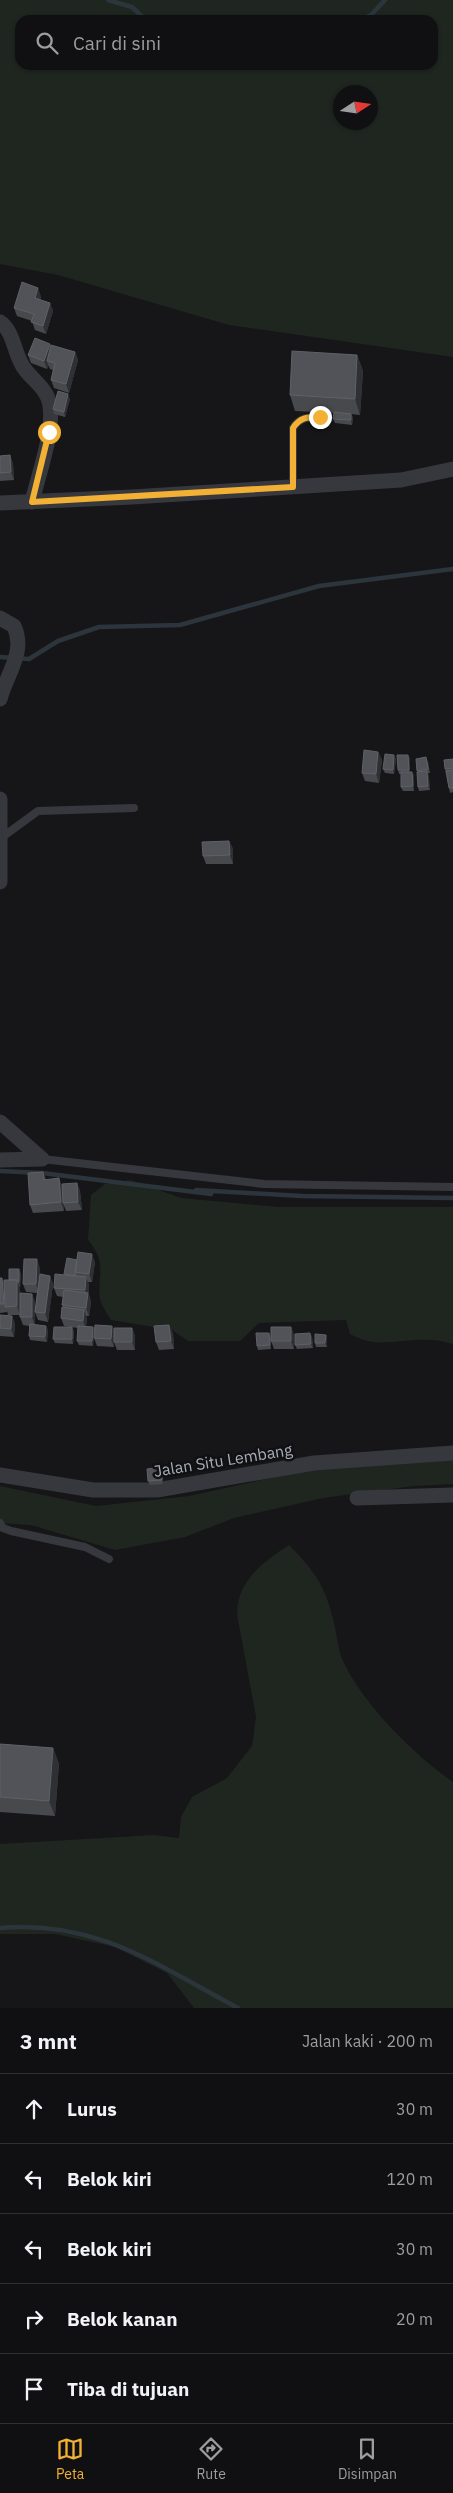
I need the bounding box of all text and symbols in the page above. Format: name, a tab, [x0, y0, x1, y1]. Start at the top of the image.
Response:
search box	[15, 15, 438, 70]
icon: search	[33, 29, 61, 57]
text: Cari di sini	[73, 31, 161, 55]
north arrow	[333, 85, 378, 130]
route end	[309, 406, 332, 429]
route start	[38, 421, 61, 444]
street label: Jalan Situ Lembang	[152, 1439, 294, 1481]
text: 3 mnt	[20, 2027, 77, 2055]
text: Jalan kaki · 200 m	[302, 2031, 433, 2051]
icon: ahead	[20, 2095, 48, 2123]
text: Lurus	[67, 2097, 117, 2121]
text: 30 m	[396, 2099, 433, 2119]
icon: left	[20, 2165, 48, 2193]
text: Belok kiri	[67, 2167, 152, 2191]
text: 120 m	[386, 2169, 433, 2189]
icon: left	[20, 2235, 48, 2263]
text: Belok kiri	[67, 2237, 152, 2261]
text: 30 m	[396, 2239, 433, 2259]
icon: right	[20, 2305, 48, 2333]
text: Belok kanan	[67, 2307, 178, 2331]
text: 20 m	[396, 2309, 433, 2329]
icon: arrive	[20, 2375, 48, 2403]
text: Tiba di tujuan	[67, 2377, 189, 2401]
tab: Peta	[56, 2435, 84, 2483]
tab: Rute	[196, 2435, 226, 2483]
tab: Disimpan	[338, 2435, 397, 2483]

